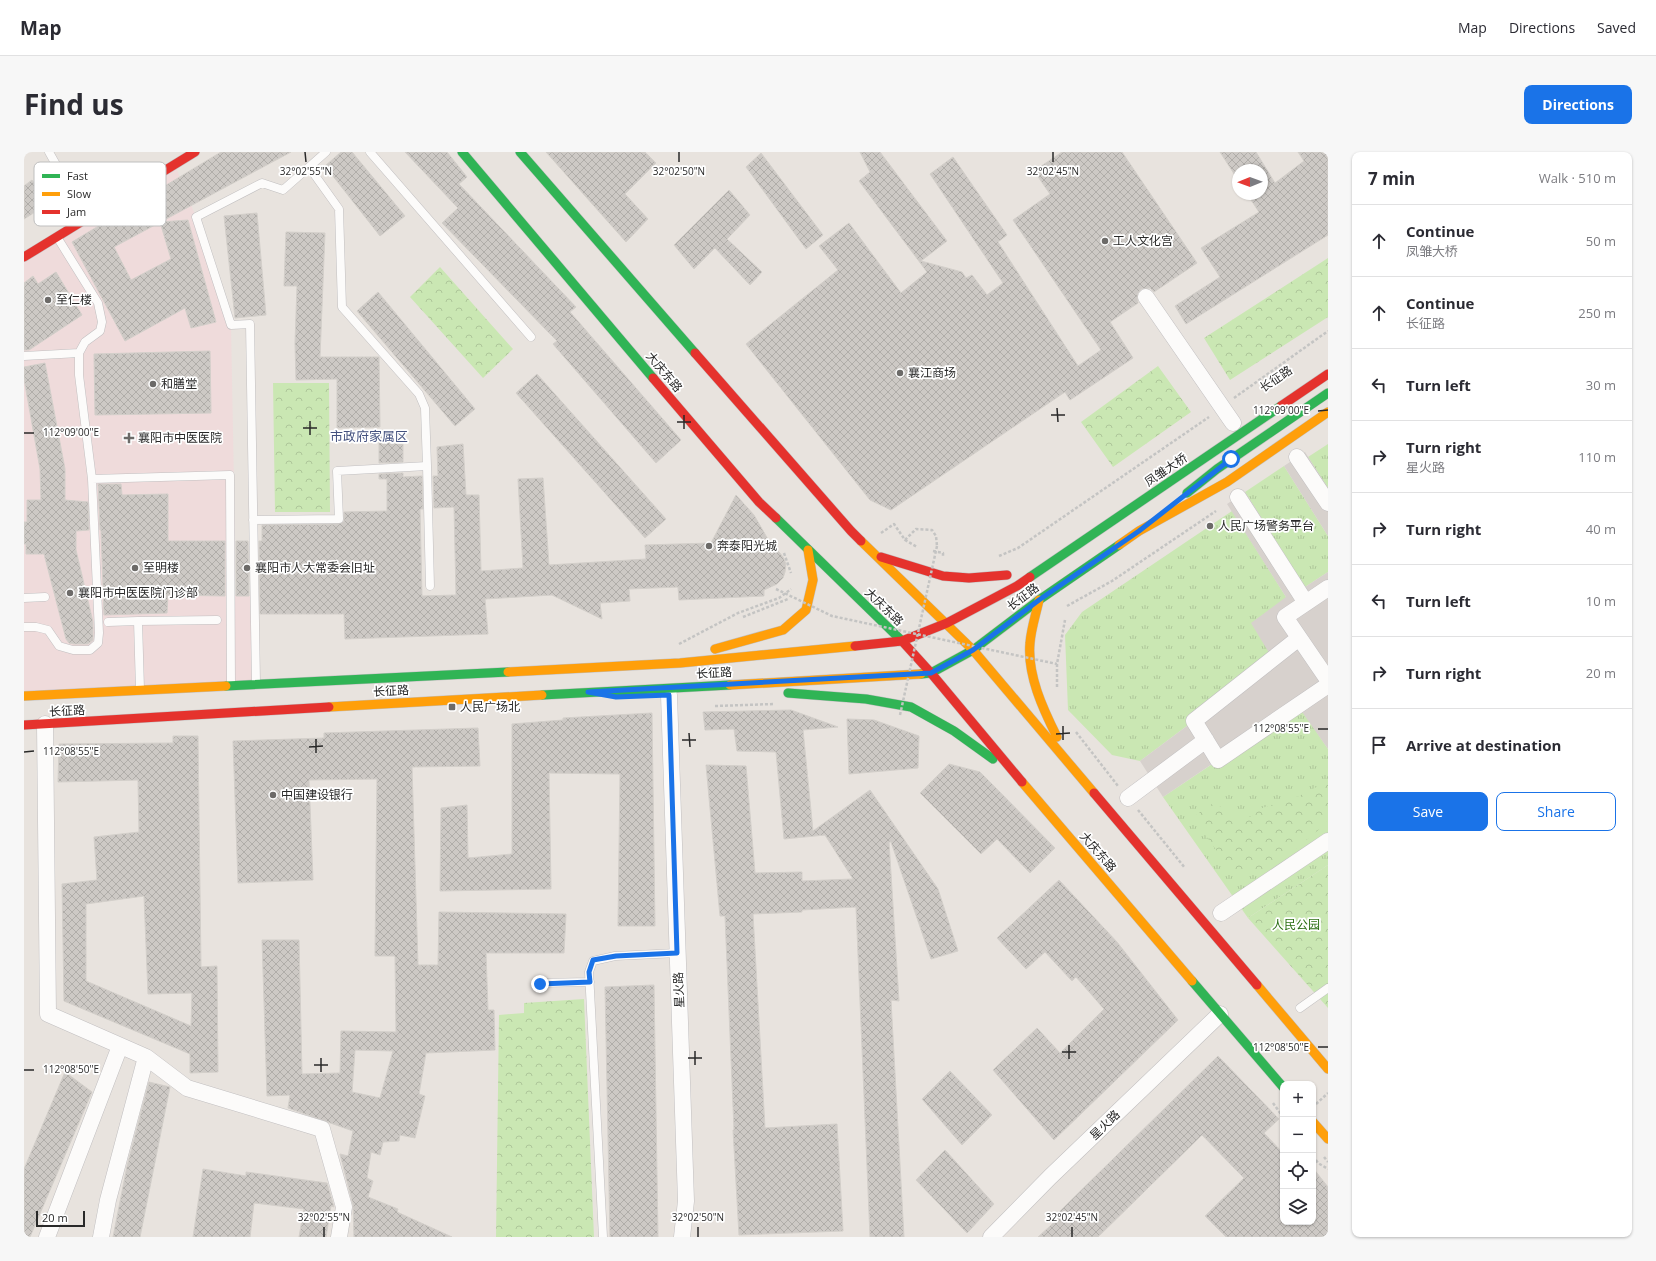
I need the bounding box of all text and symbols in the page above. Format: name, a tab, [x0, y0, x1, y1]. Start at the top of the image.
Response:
text: Map	[20, 15, 61, 41]
text: Map	[1458, 18, 1487, 37]
text: Directions	[1509, 18, 1575, 37]
text: Saved	[1597, 18, 1636, 37]
text: Find us	[24, 85, 124, 123]
button: Directions	[1524, 85, 1632, 124]
legend	[34, 162, 166, 226]
text: 32°02'55"N	[280, 164, 332, 178]
text: 32°02'50"N	[653, 164, 705, 178]
text: 32°02'45"N	[1027, 164, 1079, 178]
north arrow	[1232, 164, 1268, 200]
text: 7 min	[1368, 167, 1415, 190]
text: Fast	[67, 168, 88, 183]
text: Walk · 510 m	[1539, 169, 1616, 187]
text: Slow	[67, 186, 91, 201]
text: Jam	[66, 204, 86, 219]
text: Continue	[1406, 221, 1474, 241]
icon: ahead	[1368, 230, 1390, 252]
place label: 工人文化宫	[1113, 232, 1173, 249]
text: 50 m	[1586, 232, 1616, 250]
marker: 工人文化宫	[1100, 236, 1110, 246]
text: 凤雏大桥	[1406, 242, 1458, 260]
place label: 至仁楼	[56, 291, 92, 308]
text: Continue	[1406, 293, 1474, 313]
marker: 至仁楼	[43, 295, 53, 305]
icon: ahead	[1368, 302, 1390, 324]
text: 250 m	[1578, 304, 1616, 322]
text: 长征路	[1406, 314, 1445, 332]
street label: 大庆东路	[642, 348, 686, 396]
street label: 长征路	[1256, 361, 1295, 396]
place label: 襄江商场	[908, 364, 956, 381]
marker: 襄江商场	[895, 368, 905, 378]
icon: left	[1368, 374, 1390, 396]
place label: 和膳堂	[161, 375, 197, 392]
text: Turn left	[1406, 375, 1471, 395]
text: 30 m	[1586, 376, 1616, 394]
marker: 和膳堂	[148, 379, 158, 389]
text: 112°09'00"E	[1253, 403, 1309, 417]
text: 112°09'00"E	[43, 425, 99, 439]
district label: 市政府家属区	[330, 427, 408, 445]
place label: 襄阳市中医医院	[138, 429, 222, 446]
marker: 襄阳市中医医院	[123, 432, 135, 444]
text: Turn right	[1406, 437, 1481, 457]
icon: right	[1368, 446, 1390, 468]
text: 110 m	[1578, 448, 1616, 466]
street label: 凤雏大桥	[1141, 449, 1190, 490]
route start	[1222, 450, 1240, 468]
text: 星火路	[1406, 458, 1445, 476]
place label: 人民广场警务平台	[1218, 517, 1314, 534]
icon: right	[1368, 518, 1390, 540]
text: Turn right	[1406, 519, 1481, 539]
text: 40 m	[1586, 520, 1616, 538]
marker: 人民广场警务平台	[1205, 521, 1215, 531]
place label: 奔泰阳光城	[717, 537, 777, 554]
marker: 奔泰阳光城	[704, 541, 714, 551]
place label: 至明楼	[143, 559, 179, 576]
place label: 襄阳市人大常委会旧址	[255, 559, 375, 576]
marker: 至明楼	[130, 563, 140, 573]
marker: 襄阳市人大常委会旧址	[242, 563, 252, 573]
street label: 长征路	[1003, 579, 1042, 614]
place label: 襄阳市中医医院门诊部	[78, 584, 198, 601]
street label: 大庆东路	[861, 584, 908, 629]
marker: 襄阳市中医医院门诊部	[65, 588, 75, 598]
icon: left	[1368, 590, 1390, 612]
text: Turn left	[1406, 591, 1471, 611]
text: 10 m	[1586, 592, 1616, 610]
icon: right	[1368, 662, 1390, 684]
street label: 长征路	[696, 663, 732, 682]
text: Turn right	[1406, 663, 1481, 683]
text: 20 m	[1586, 664, 1616, 682]
street label: 长征路	[373, 681, 409, 700]
place label: 人民广场北	[460, 698, 520, 715]
street label: 长征路	[49, 701, 85, 720]
marker: 人民广场北	[447, 702, 457, 712]
text: 112°08'55"E	[1253, 721, 1309, 735]
icon: arrive	[1368, 734, 1390, 756]
text: Arrive at destination	[1406, 735, 1561, 755]
text: 112°08'55"E	[43, 744, 99, 758]
place label: 中国建设银行	[281, 786, 353, 803]
marker: 中国建设银行	[268, 790, 278, 800]
button: Save	[1368, 792, 1488, 831]
button: Share	[1496, 792, 1616, 831]
street label: 大庆东路	[1076, 828, 1121, 875]
park label: 人民公园	[1272, 916, 1320, 933]
street label: 星火路	[669, 972, 688, 1008]
route end	[531, 975, 549, 993]
text: 112°08'50"E	[1253, 1040, 1309, 1054]
text: 112°08'50"E	[43, 1062, 99, 1076]
map controls	[1280, 1081, 1316, 1225]
button: +	[1280, 1081, 1316, 1117]
street label: 星火路	[1086, 1106, 1124, 1143]
button: −	[1280, 1117, 1316, 1153]
button: locate	[1280, 1153, 1316, 1189]
button: layers	[1280, 1189, 1316, 1225]
scale bar	[36, 1209, 85, 1228]
text: 20 m	[42, 1210, 68, 1225]
text: 32°02'55"N	[298, 1210, 350, 1224]
text: 32°02'50"N	[672, 1210, 724, 1224]
text: 32°02'45"N	[1046, 1210, 1098, 1224]

